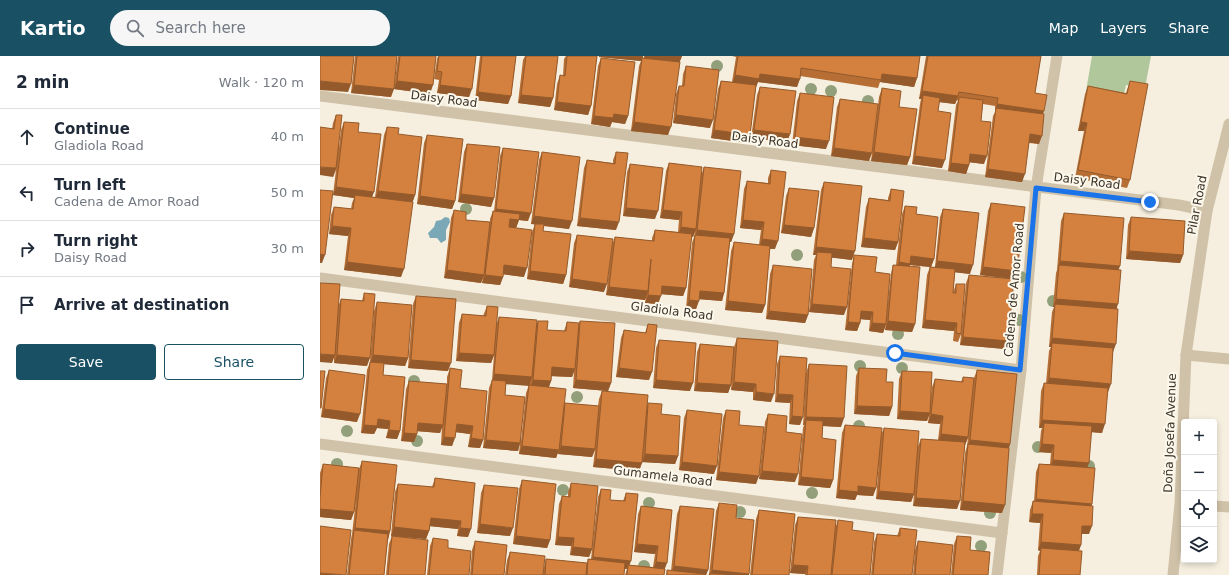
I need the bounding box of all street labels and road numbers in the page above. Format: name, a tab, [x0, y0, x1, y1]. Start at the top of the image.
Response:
street label: Daisy Road	[410, 88, 478, 110]
street label: Daisy Road	[731, 129, 799, 151]
street label: Daisy Road	[1053, 170, 1121, 192]
street label: Pilar Road	[1184, 174, 1210, 236]
street label: Cadena de Amor Road	[1001, 222, 1027, 358]
street label: Gladiola Road	[630, 299, 714, 323]
street label: Doña Josefa Avenue	[1161, 373, 1179, 493]
street label: Gumamela Road	[613, 463, 713, 489]

